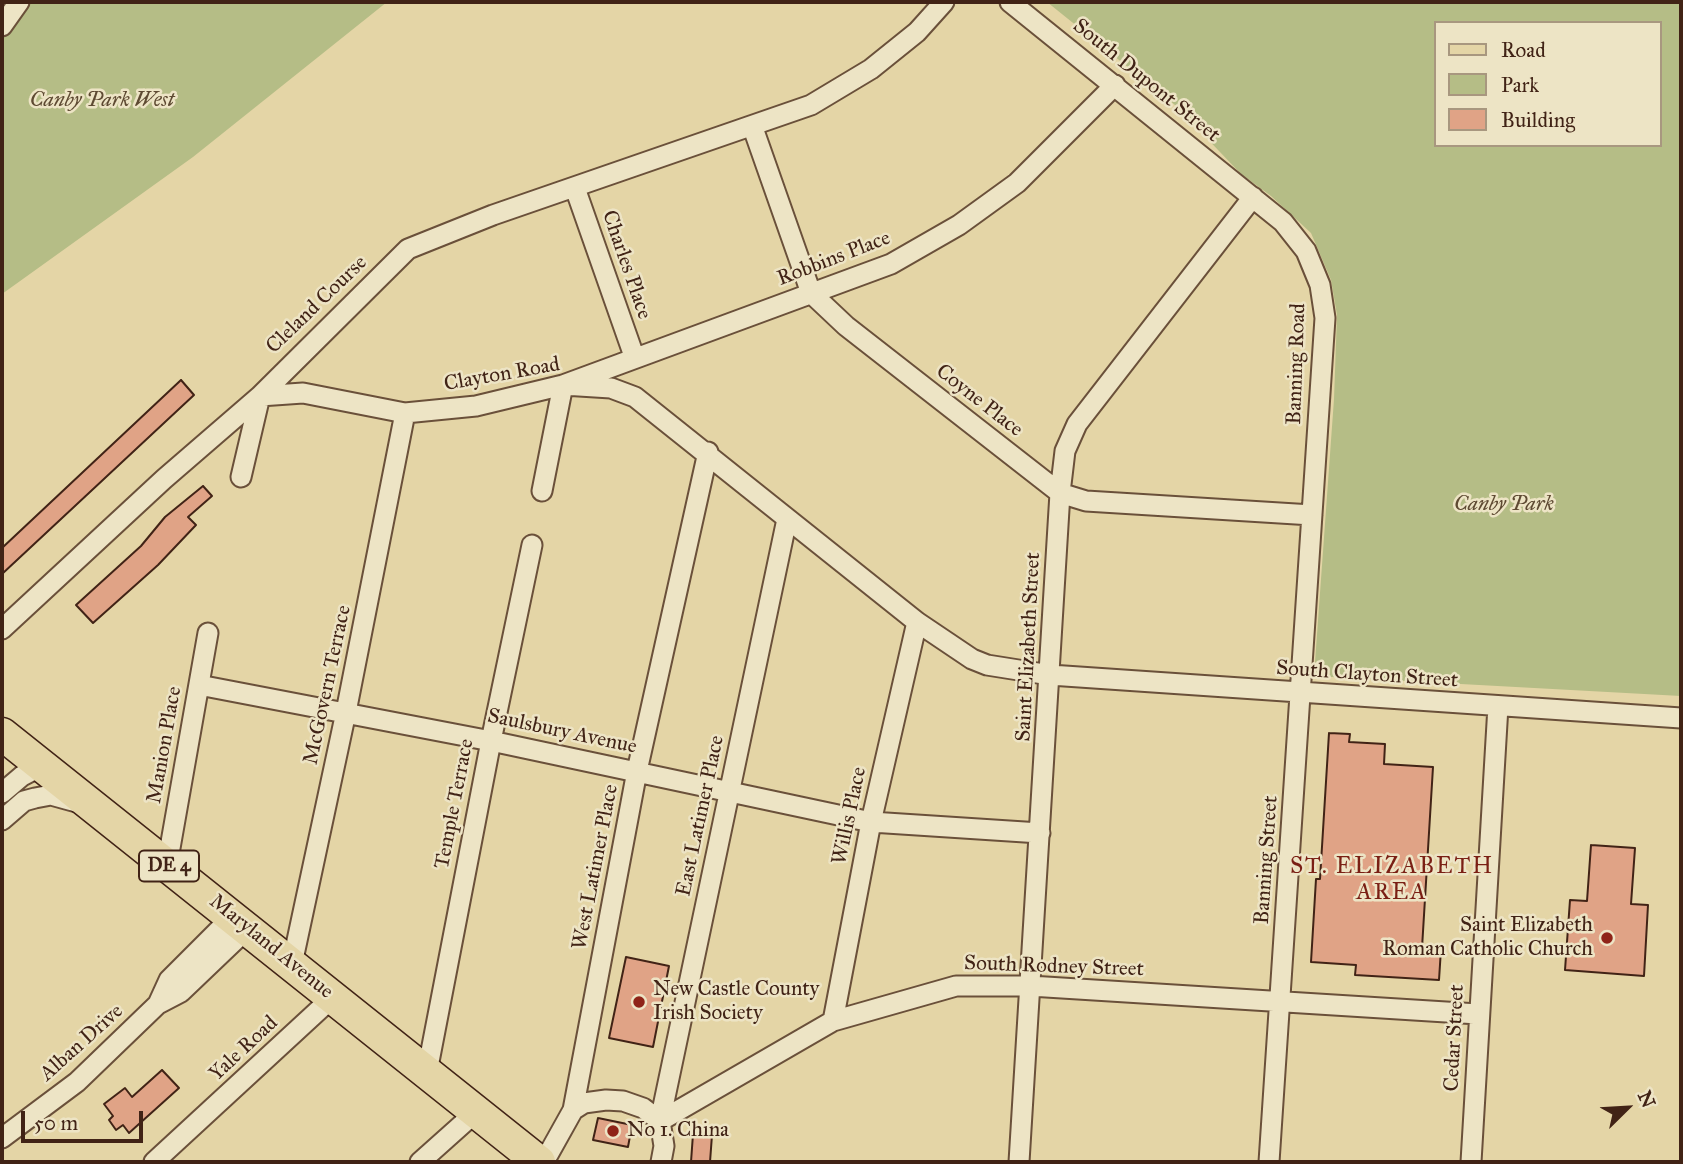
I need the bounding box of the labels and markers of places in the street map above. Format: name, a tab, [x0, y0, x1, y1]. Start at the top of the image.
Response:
place label: Saint Elizabeth Roman Catholic Church	[1382, 913, 1593, 963]
marker: Saint Elizabeth Roman Catholic Church	[1599, 930, 1615, 946]
place label: New Castle County Irish Society	[653, 977, 819, 1027]
marker: New Castle County Irish Society	[631, 994, 647, 1010]
place label: No 1. China	[627, 1118, 729, 1144]
marker: No 1. China	[605, 1123, 621, 1139]

